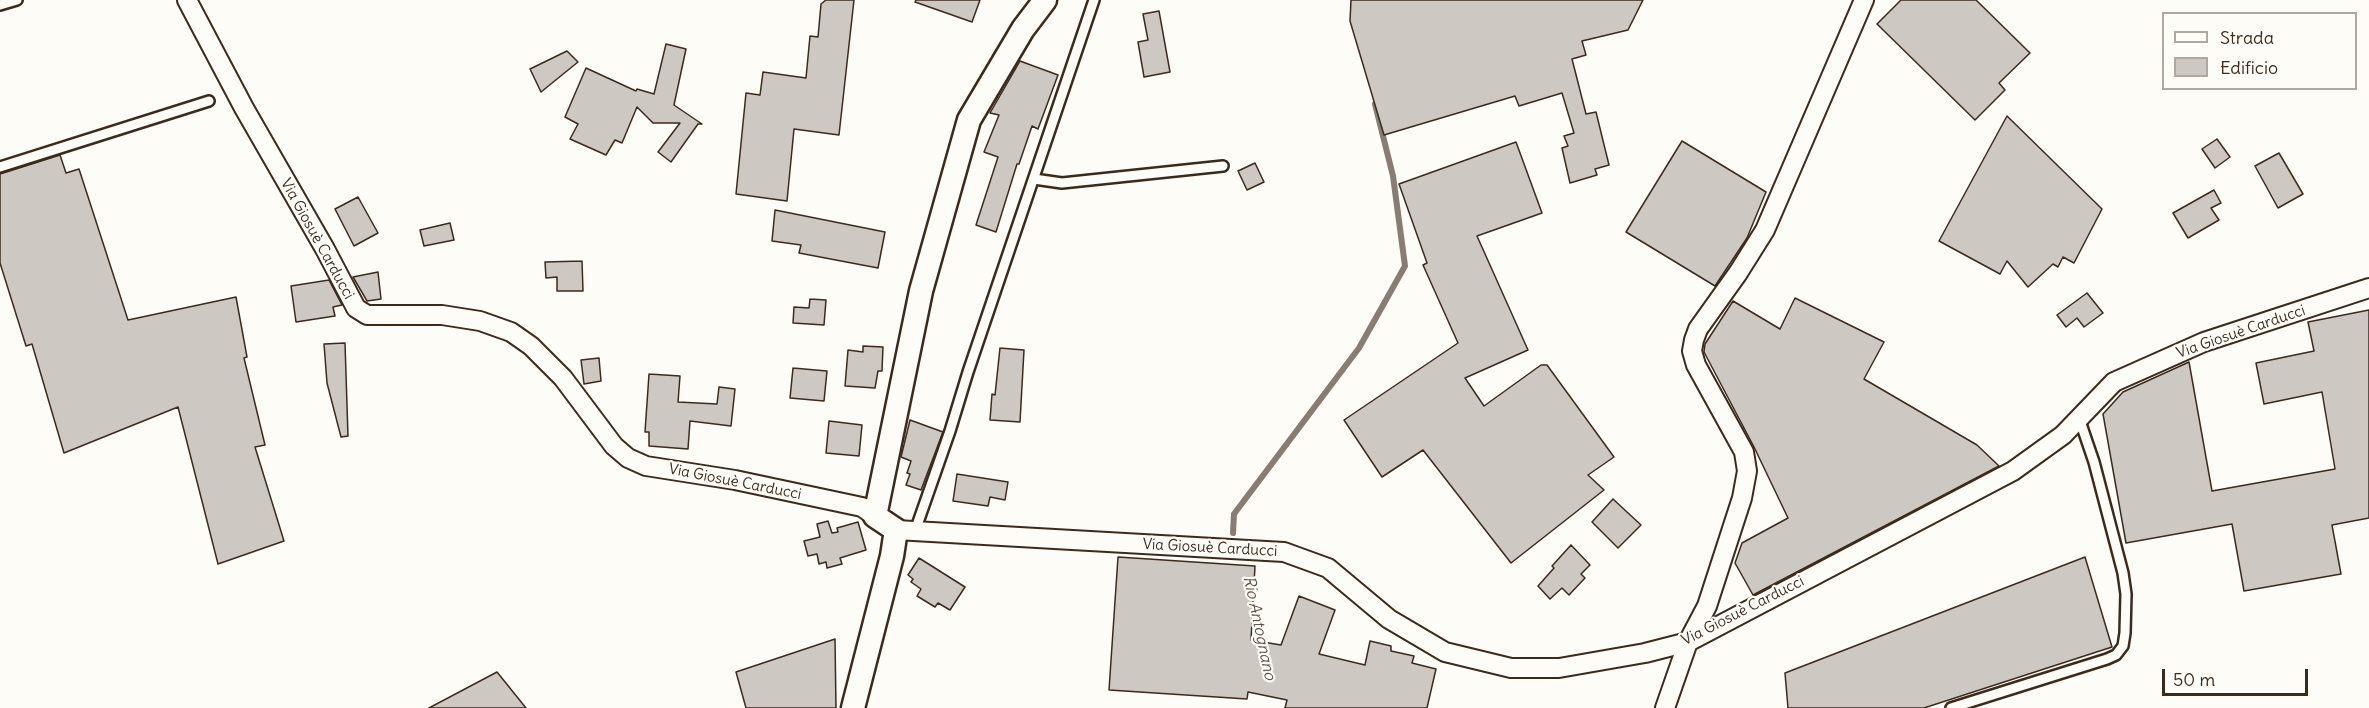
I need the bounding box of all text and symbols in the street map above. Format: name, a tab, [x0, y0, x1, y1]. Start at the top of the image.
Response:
legend	[2162, 12, 2357, 90]
text: Strada	[2220, 26, 2274, 49]
text: Edificio	[2220, 56, 2278, 79]
street label: Via Giosuè Carducci	[276, 176, 358, 302]
street label: Via Giosuè Carducci	[2174, 302, 2308, 362]
street label: Via Giosuè Carducci	[667, 460, 803, 504]
street label: Via Giosuè Carducci	[1142, 535, 1278, 561]
street label: Via Giosuè Carducci	[1679, 572, 1807, 650]
water label: Rio Antognano	[1239, 574, 1279, 682]
scale bar	[2165, 657, 2310, 695]
text: 50 m	[2173, 668, 2215, 691]

